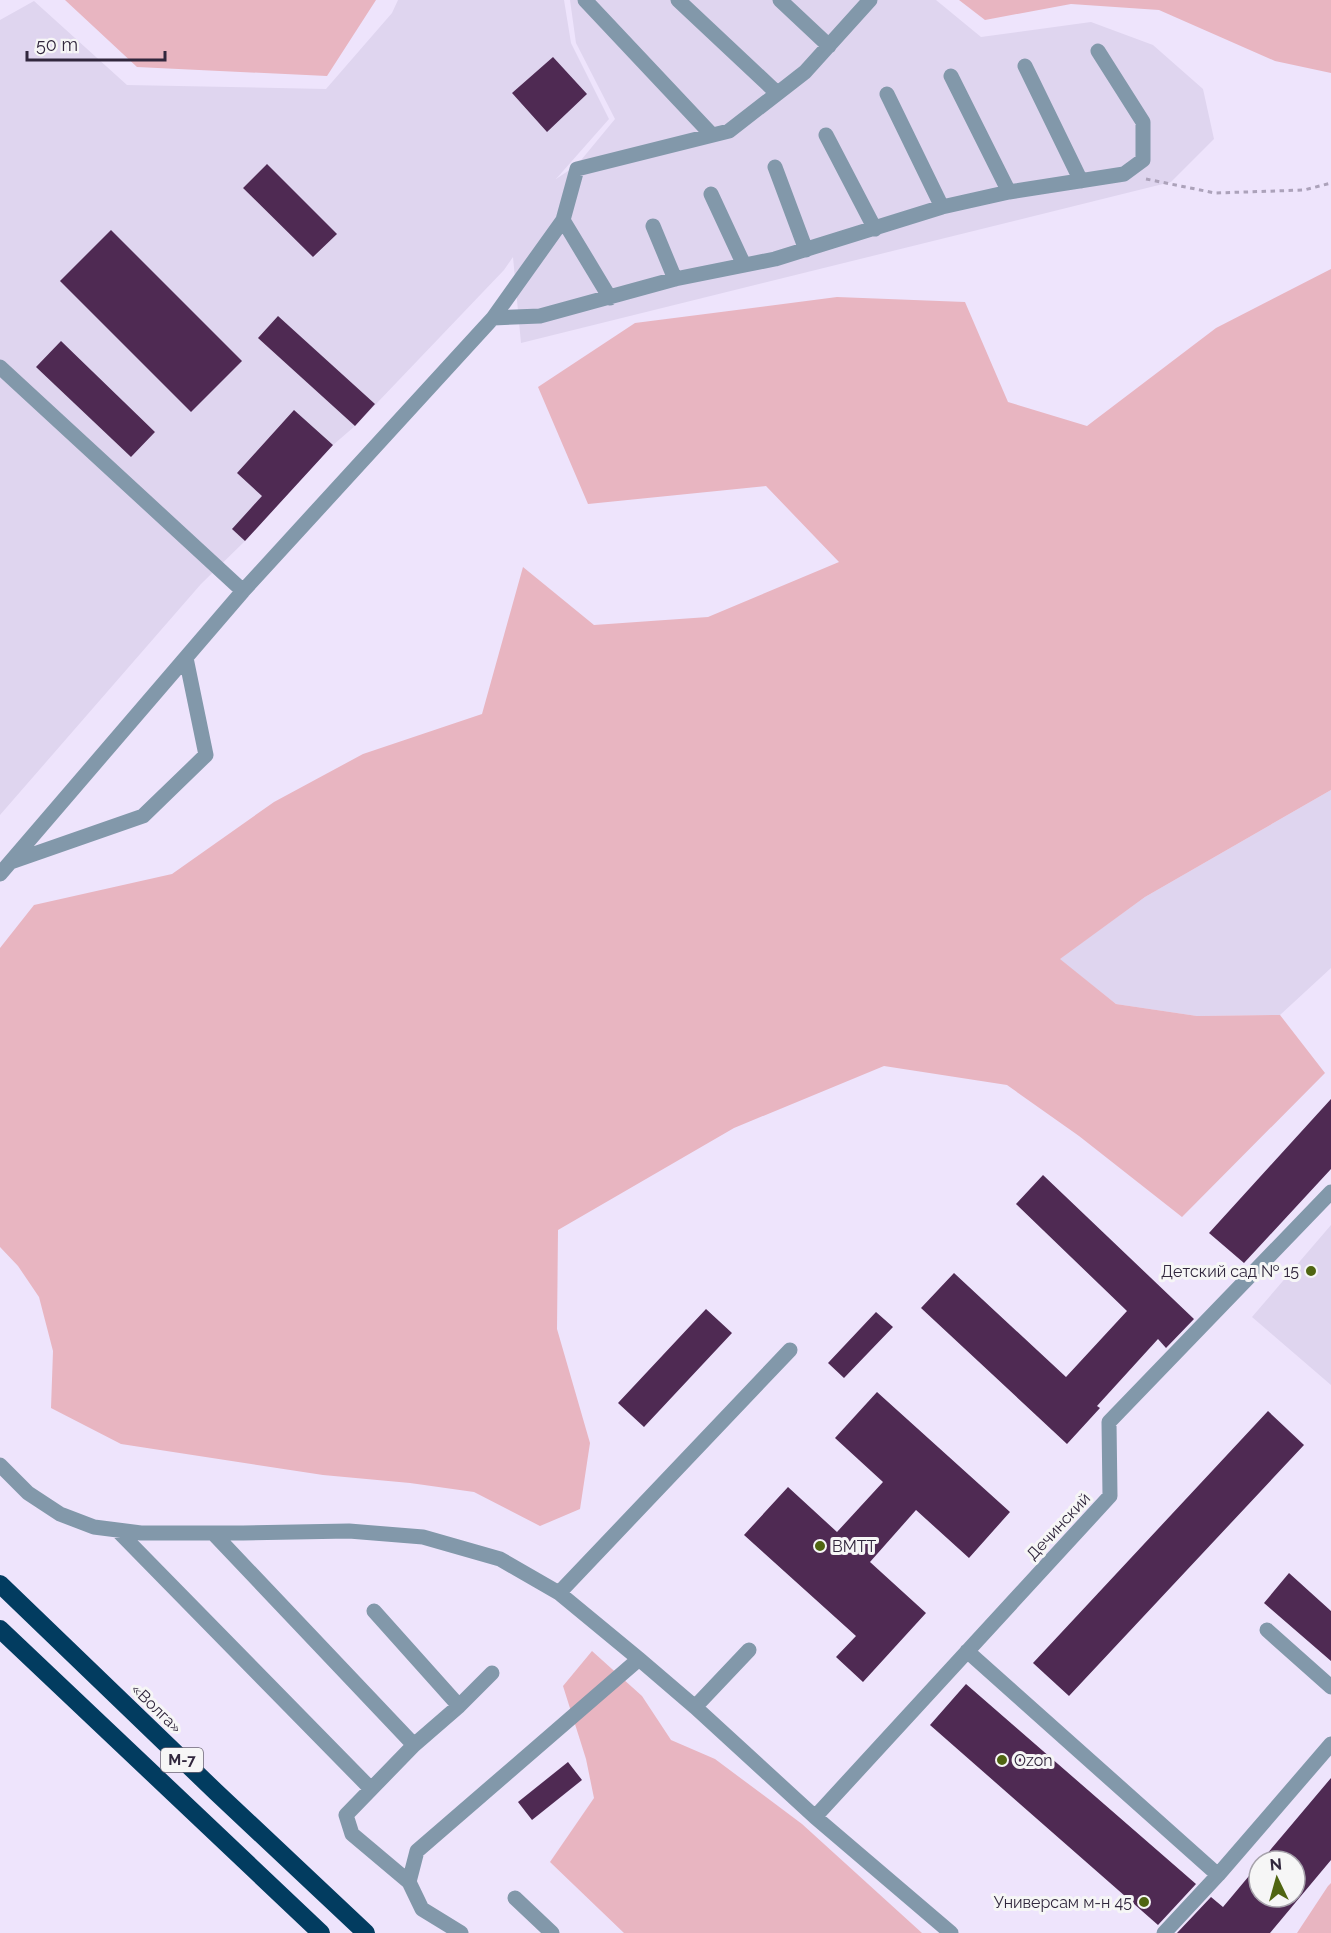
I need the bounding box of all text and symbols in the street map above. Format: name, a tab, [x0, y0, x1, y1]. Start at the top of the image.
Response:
scale bar	[27, 24, 165, 62]
text: 50 m	[36, 34, 78, 55]
place label: Детский сад № 15	[1161, 1262, 1299, 1281]
marker: Детский сад № 15	[1304, 1264, 1318, 1278]
street label: Дечинский	[1023, 1489, 1094, 1564]
place label: ВМТТ	[832, 1537, 876, 1556]
marker: ВМТТ	[813, 1539, 827, 1553]
street label: «Волга»	[127, 1680, 186, 1737]
road number: М-7	[161, 1748, 203, 1772]
place label: Ozon	[1014, 1751, 1053, 1770]
marker: Ozon	[995, 1753, 1009, 1767]
north arrow	[1247, 1849, 1307, 1909]
text: N	[1269, 1855, 1283, 1875]
place label: Универсам м-н 45	[994, 1893, 1132, 1912]
marker: Универсам м-н 45	[1137, 1895, 1151, 1909]

